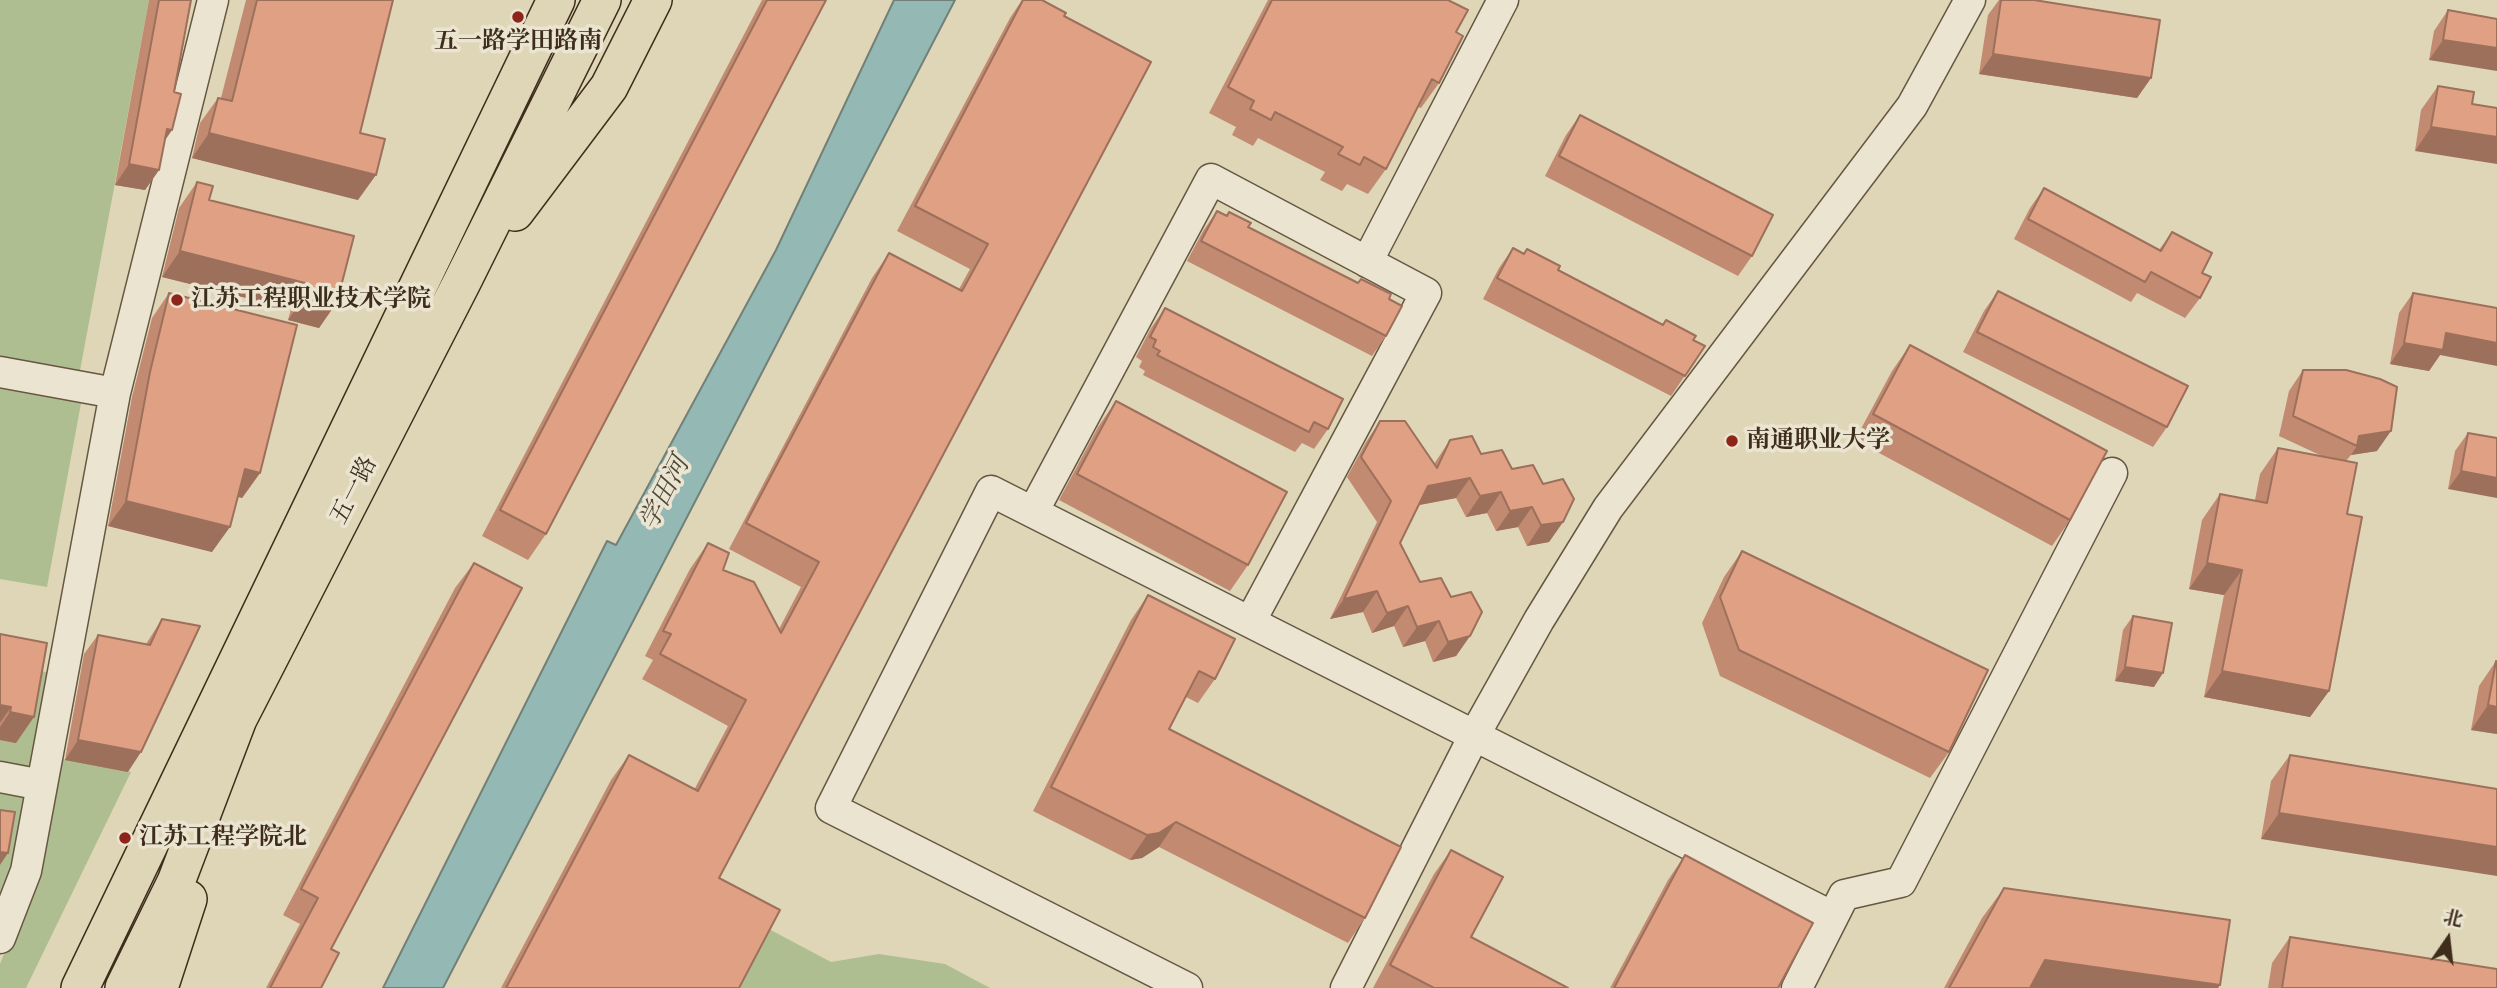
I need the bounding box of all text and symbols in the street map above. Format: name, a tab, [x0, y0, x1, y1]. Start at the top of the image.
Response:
marker: 五一路学田路南	[510, 9, 526, 25]
place label: 五一路学田路南	[434, 28, 602, 56]
place label: 江苏工程职业技术学院	[191, 286, 431, 314]
marker: 江苏工程职业技术学院	[169, 292, 185, 308]
place label: 南通职业大学	[1746, 427, 1890, 455]
marker: 南通职业大学	[1724, 433, 1740, 449]
street label: 五一路	[326, 452, 384, 530]
water label: 学田河	[634, 452, 698, 536]
place label: 江苏工程学院北	[139, 824, 307, 852]
marker: 江苏工程学院北	[117, 830, 133, 846]
north arrow	[2413, 904, 2483, 974]
text: 北	[2441, 904, 2465, 934]

